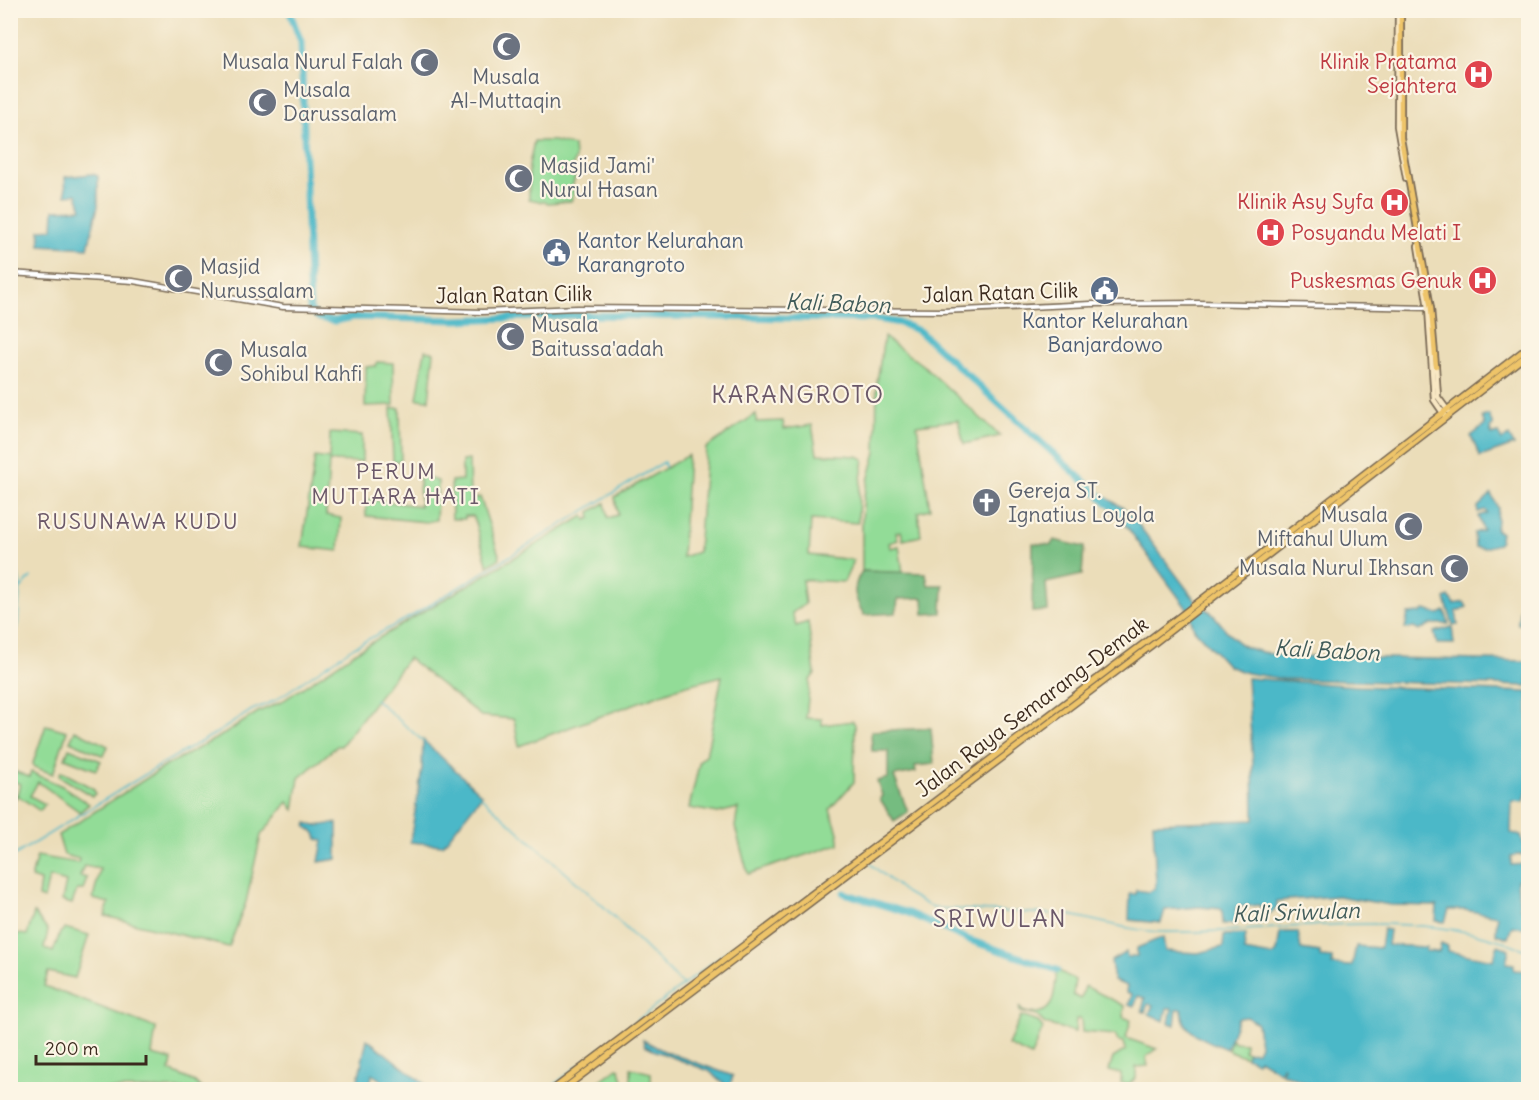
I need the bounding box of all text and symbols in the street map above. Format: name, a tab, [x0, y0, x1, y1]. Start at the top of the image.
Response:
mosque icon: Musala Al-Muttaqin	[490, 30, 522, 62]
mosque icon: Musala Nurul Falah	[408, 46, 440, 78]
place label: Musala Nurul Falah	[222, 48, 403, 75]
place label: Klinik Pratama Sejahtera	[1320, 48, 1457, 99]
hospital icon: Klinik Pratama Sejahtera	[1462, 58, 1494, 90]
place label: Musala Al-Muttaqin	[451, 63, 561, 114]
place label: Musala Darussalam	[283, 76, 397, 127]
mosque icon: Musala Darussalam	[246, 86, 278, 118]
place label: Masjid Jami' Nurul Hasan	[540, 152, 658, 203]
mosque icon: Masjid Jami' Nurul Hasan	[503, 162, 535, 194]
hospital icon: Klinik Asy Syfa	[1379, 186, 1411, 218]
place label: Klinik Asy Syfa	[1237, 188, 1374, 215]
hospital icon: Posyandu Melati I	[1254, 217, 1286, 249]
place label: Posyandu Melati I	[1291, 219, 1461, 246]
place label: Kantor Kelurahan Karangroto	[577, 227, 744, 278]
public building icon: Kantor Kelurahan Karangroto	[540, 237, 572, 269]
place label: Masjid Nurussalam	[200, 253, 314, 304]
mosque icon: Masjid Nurussalam	[163, 263, 195, 295]
hospital icon: Puskesmas Genuk	[1467, 265, 1499, 297]
place label: Puskesmas Genuk	[1290, 267, 1462, 294]
public building icon: Kantor Kelurahan Banjardowo	[1089, 274, 1121, 306]
street label: Jalan Ratan Cilik	[921, 276, 1079, 309]
street label: Jalan Ratan Cilik	[435, 280, 593, 309]
water label: Kali Babon	[785, 287, 892, 319]
place label: Kantor Kelurahan Banjardowo	[1022, 307, 1188, 358]
place label: Musala Baitussa'adah	[531, 311, 664, 362]
mosque icon: Musala Baitussa'adah	[494, 321, 526, 353]
place label: Musala Sohibul Kahfi	[240, 336, 362, 387]
mosque icon: Musala Sohibul Kahfi	[203, 346, 235, 378]
district label: KARANGROTO	[711, 379, 885, 409]
district label: PERUM MUTIARA HATI	[311, 457, 481, 510]
place label: Gereja ST. Ignatius Loyola	[1008, 477, 1155, 528]
church icon: Gereja ST. Ignatius Loyola	[971, 487, 1003, 519]
place label: Musala Miftahul Ulum	[1257, 501, 1388, 552]
district label: RUSUNAWA KUDU	[37, 507, 239, 535]
mosque icon: Musala Miftahul Ulum	[1393, 511, 1425, 543]
mosque icon: Musala Nurul Ikhsan	[1439, 552, 1471, 584]
place label: Musala Nurul Ikhsan	[1239, 554, 1434, 581]
street label: Jalan Raya Semarang-Demak	[910, 610, 1153, 803]
water label: Kali Babon	[1274, 633, 1382, 667]
water label: Kali Sriwulan	[1232, 896, 1362, 928]
district label: SRIWULAN	[933, 903, 1067, 933]
scale bar	[36, 1028, 146, 1066]
text: 200 m	[45, 1037, 99, 1060]

